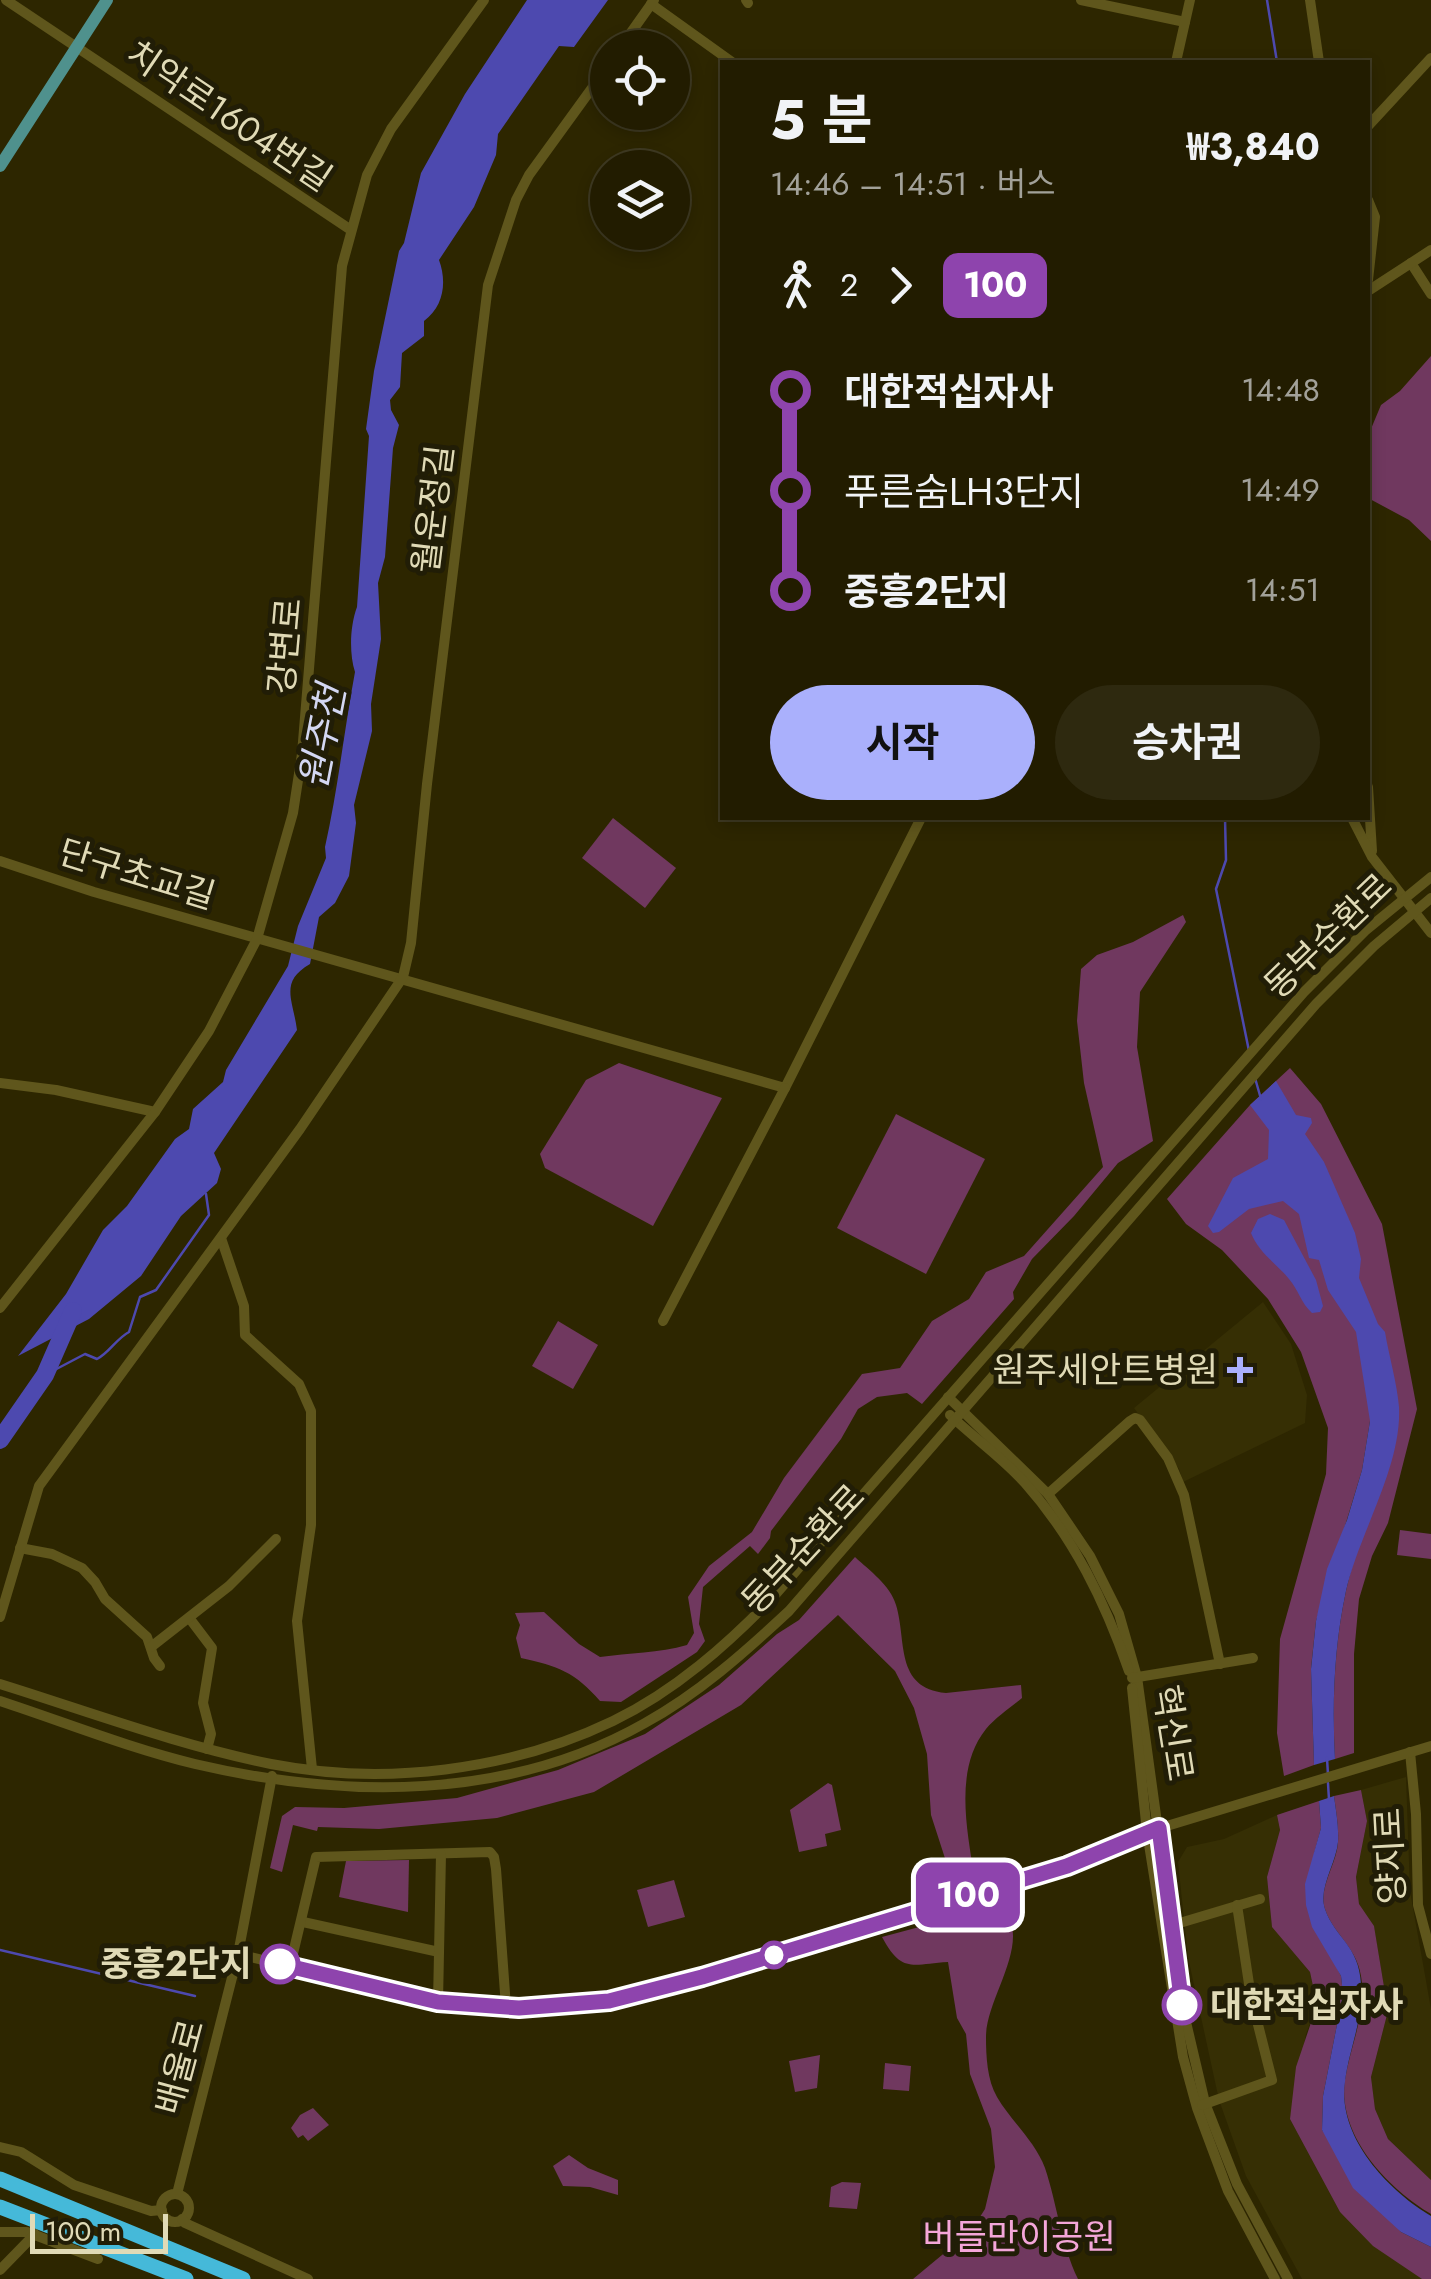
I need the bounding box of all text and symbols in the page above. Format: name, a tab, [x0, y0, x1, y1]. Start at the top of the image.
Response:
street label: 치악로1604번길	[116, 29, 342, 203]
map controls	[590, 30, 690, 250]
button: locate	[590, 30, 690, 130]
text: 5 분	[770, 80, 873, 160]
text: ₩3,840	[1187, 119, 1320, 174]
button: layers	[590, 150, 690, 250]
text: 14:46 – 14:51 · 버스	[770, 161, 1055, 207]
icon: walk	[770, 258, 825, 313]
icon: forward	[873, 258, 928, 313]
text: 100	[963, 260, 1027, 310]
text: 2	[840, 262, 858, 308]
text: 대한적십자사	[844, 364, 1054, 419]
text: 14:48	[1241, 367, 1320, 413]
street label: 월운정길	[400, 442, 466, 576]
text: 푸른숨LH3단지	[844, 464, 1084, 519]
text: 14:49	[1240, 467, 1320, 513]
text: 중흥2단지	[844, 564, 1009, 619]
text: 14:51	[1245, 567, 1320, 613]
street label: 강변로	[256, 596, 314, 696]
water label: 원주천	[285, 676, 360, 794]
button: 시작	[770, 685, 1035, 800]
button: 승차권	[1055, 685, 1320, 800]
street label: 단구초교길	[53, 827, 221, 921]
street label: 동부순환로	[1253, 862, 1403, 1010]
place label: 원주세안트병원	[993, 1345, 1218, 1395]
marker: 원주세안트병원	[1227, 1357, 1253, 1383]
street label: 동부순환로	[730, 1473, 876, 1625]
street label: 혁신로	[1141, 1681, 1205, 1785]
street label: 양지로	[1363, 1806, 1417, 1906]
line badge: 100	[910, 1862, 1026, 1928]
text: 100	[936, 1870, 1000, 1920]
place label: 중흥2단지	[100, 1939, 252, 1989]
unlabelled marker	[761, 1942, 787, 1968]
marker: 중흥2단지	[261, 1945, 299, 1983]
place label: 대한적십자사	[1210, 1980, 1403, 2030]
marker: 대한적십자사	[1163, 1986, 1201, 2024]
street label: 배울로	[143, 2014, 217, 2120]
scale bar	[30, 2209, 168, 2254]
text: 100 m	[45, 2211, 121, 2252]
park label: 버들만이공원	[922, 2212, 1116, 2262]

